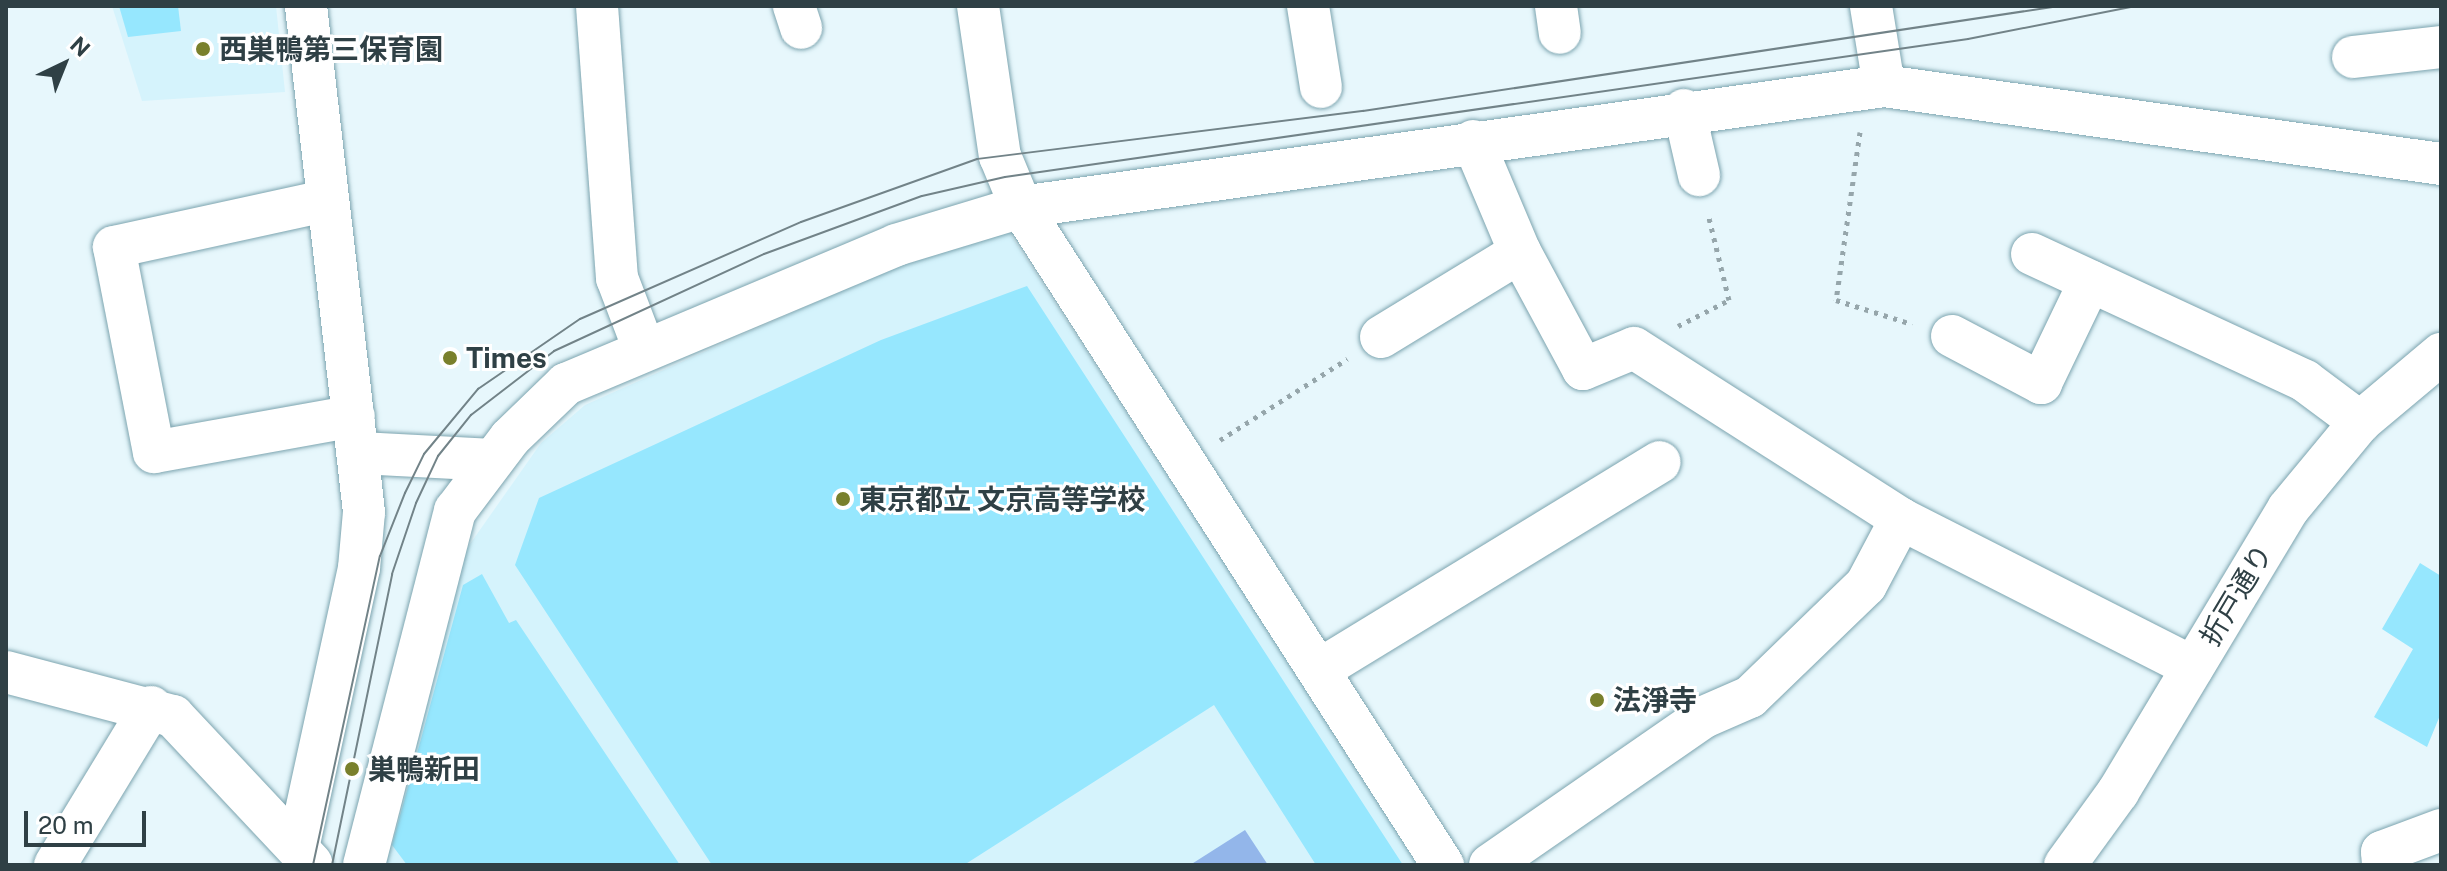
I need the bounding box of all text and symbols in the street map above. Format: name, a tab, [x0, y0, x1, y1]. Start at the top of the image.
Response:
north arrow	[24, 24, 104, 104]
text: N	[65, 31, 96, 62]
place label: 西巣鴨第三保育園	[219, 32, 443, 66]
marker: 西巣鴨第三保育園	[194, 40, 212, 58]
place label: Times	[466, 341, 547, 375]
marker: Times	[441, 349, 459, 367]
place label: 東京都立 文京高等学校	[859, 482, 1145, 516]
marker: 東京都立 文京高等学校	[834, 490, 852, 508]
street label: 折戸通り	[2193, 538, 2279, 652]
place label: 法淨寺	[1613, 683, 1697, 717]
marker: 法淨寺	[1588, 691, 1606, 709]
place label: 巣鴨新田	[368, 752, 480, 786]
marker: 巣鴨新田	[343, 760, 361, 778]
scale bar	[28, 795, 150, 845]
text: 20 m	[38, 811, 94, 839]

